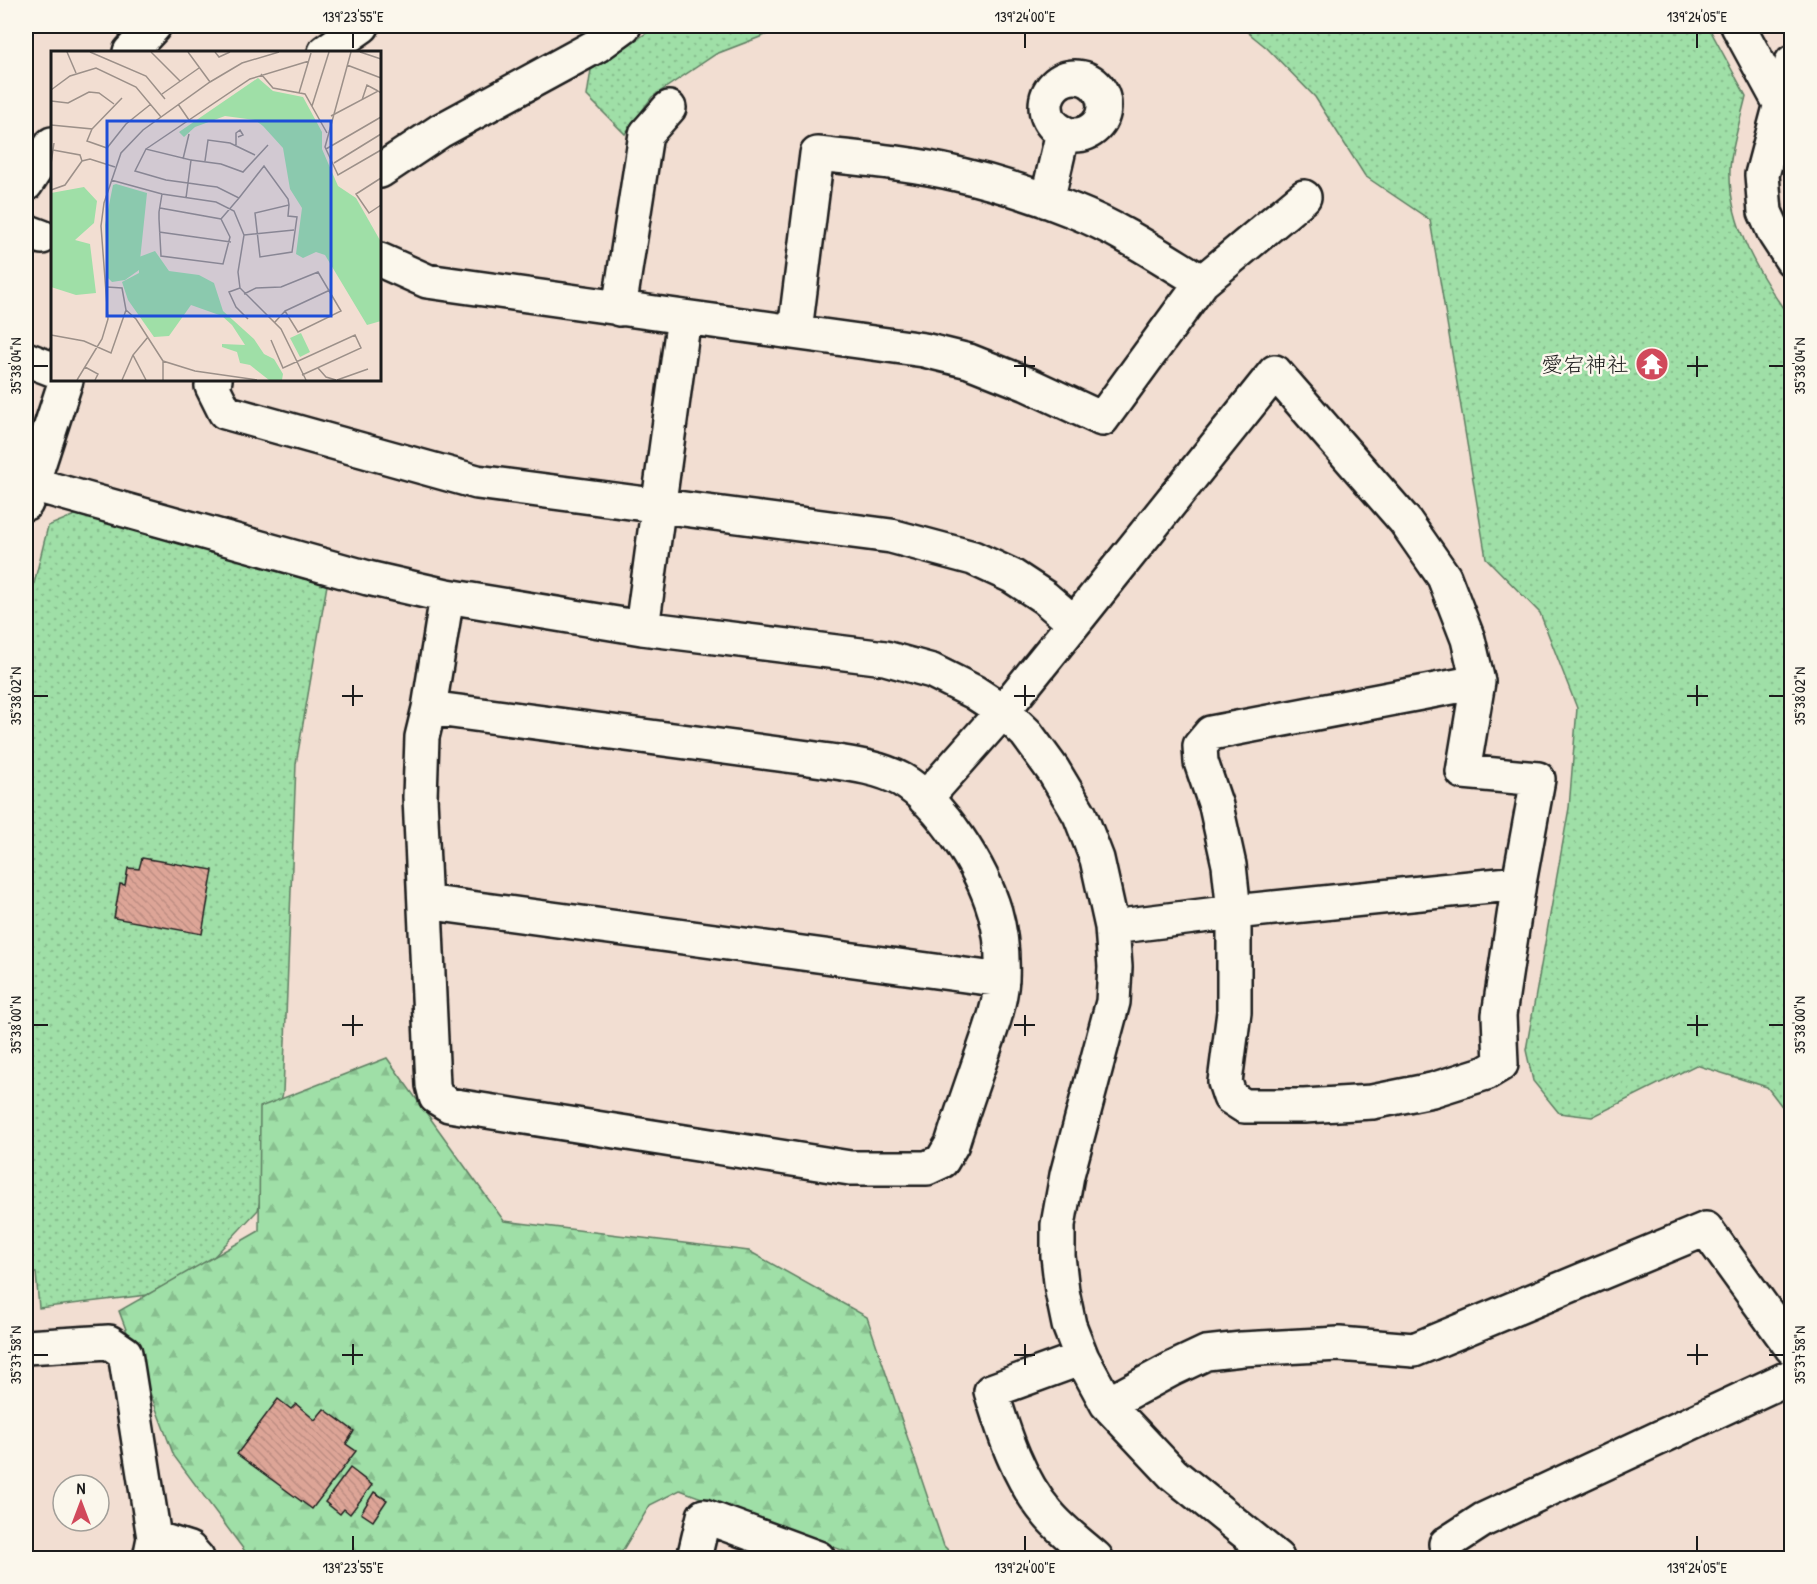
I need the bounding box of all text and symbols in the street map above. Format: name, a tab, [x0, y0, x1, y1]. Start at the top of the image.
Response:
text: 139°23'55"E	[322, 6, 384, 27]
text: 139°24'00"E	[995, 6, 1056, 27]
text: 139°24'05"E	[1667, 6, 1728, 27]
inset map	[51, 51, 381, 381]
text: 35°38'04"N	[5, 337, 26, 395]
text: 35°38'04"N	[1789, 337, 1810, 395]
temple icon: 愛宕神社	[1634, 346, 1670, 382]
place label: 愛宕神社	[1541, 349, 1629, 379]
text: 35°38'02"N	[5, 667, 26, 725]
text: 35°38'02"N	[1789, 667, 1810, 725]
text: 35°38'00"N	[5, 996, 26, 1054]
text: 35°38'00"N	[1789, 996, 1810, 1054]
text: 35°37'58"N	[5, 1326, 26, 1384]
text: 35°37'58"N	[1789, 1326, 1810, 1384]
north arrow	[51, 1473, 111, 1533]
text: N	[77, 1477, 86, 1499]
text: 139°23'55"E	[322, 1557, 384, 1578]
text: 139°24'00"E	[995, 1557, 1056, 1578]
text: 139°24'05"E	[1667, 1557, 1728, 1578]

